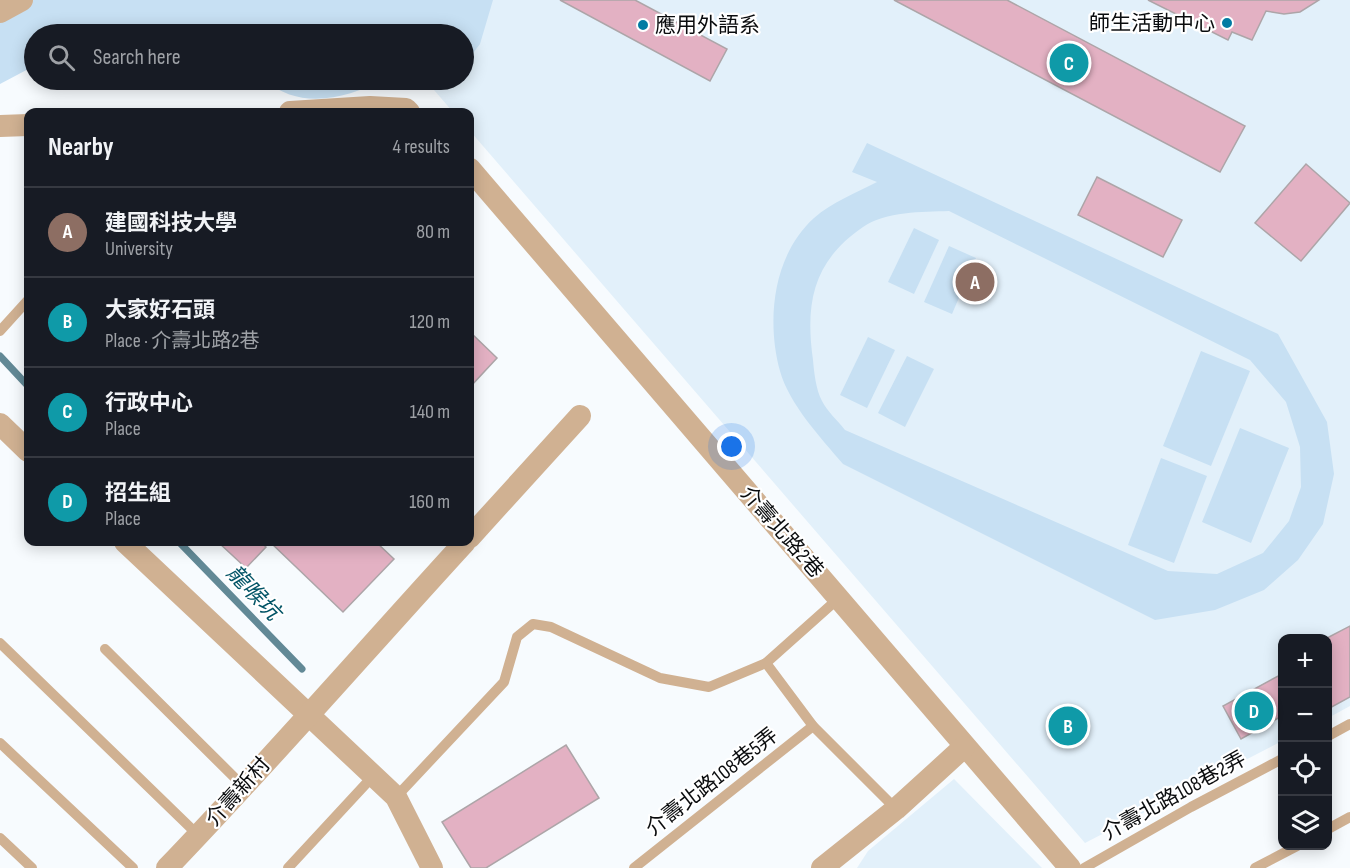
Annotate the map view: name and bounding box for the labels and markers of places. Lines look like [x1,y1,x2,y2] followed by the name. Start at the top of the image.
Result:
[1089,11,1215,36] place label: 師生活動中心
[655,13,760,38] place label: 應用外語系
[1220,16,1234,30] marker: 師生活動中心
[636,18,650,32] marker: 應用外語系
[1050,40,1088,86] pin: C
[956,260,994,304] pin: A
[1234,688,1274,734] pin: D
[1048,704,1088,748] pin: B

